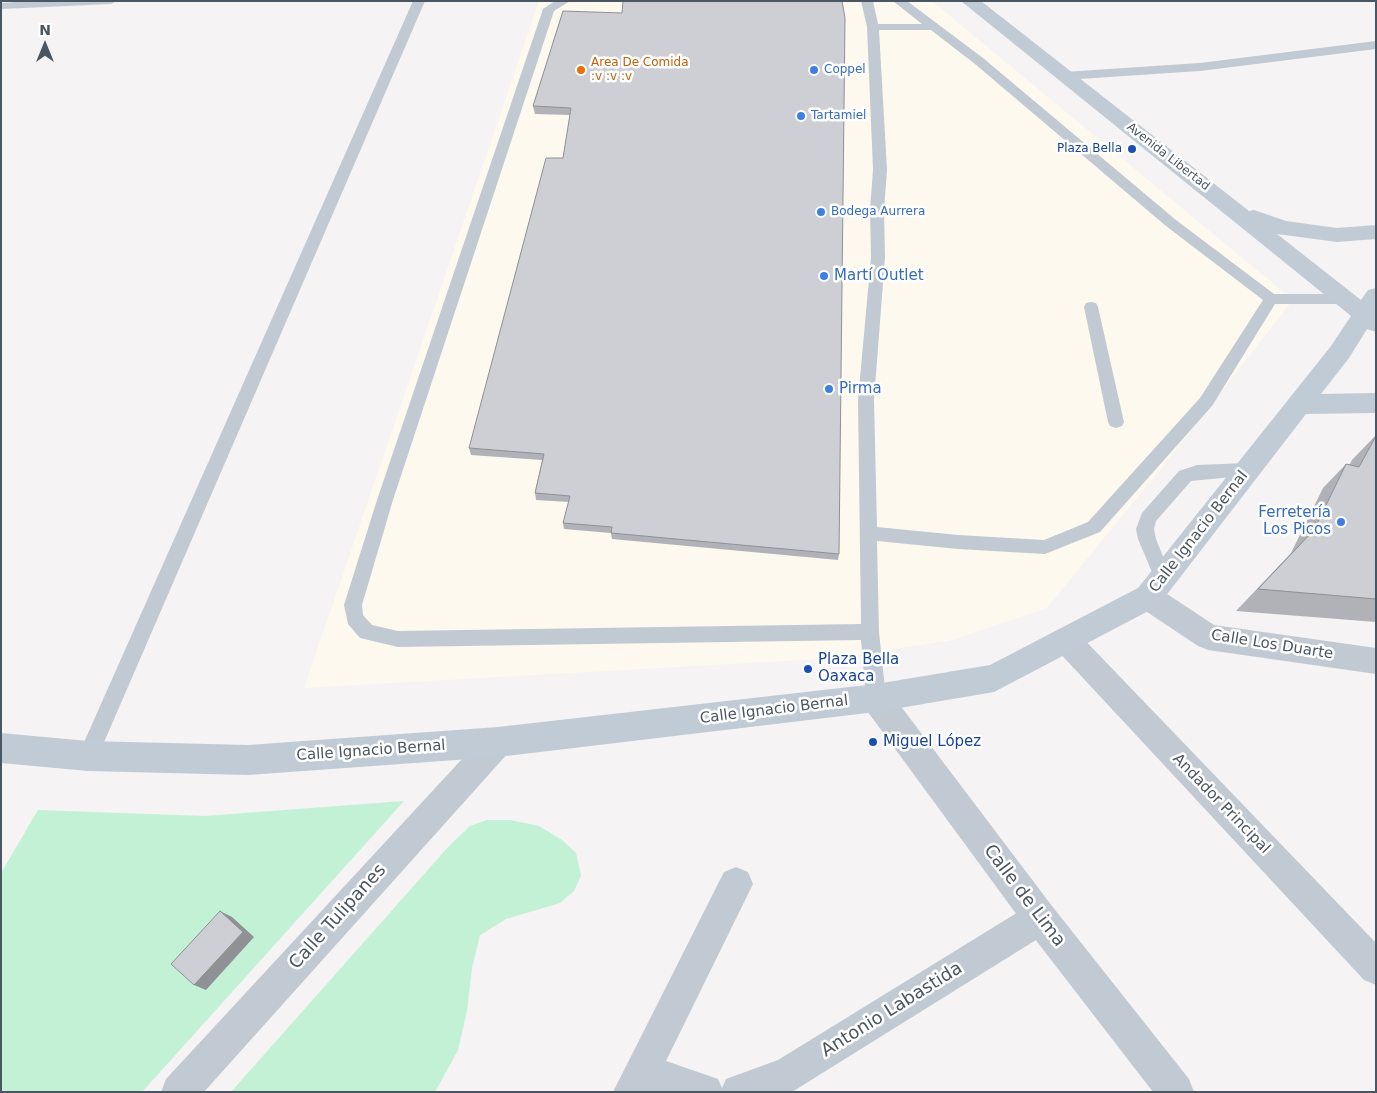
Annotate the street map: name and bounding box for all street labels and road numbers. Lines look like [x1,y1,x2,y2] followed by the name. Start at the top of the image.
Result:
[1124,120,1212,194] street label: Avenida Libertad
[1146,468,1252,596] street label: Calle Ignacio Bernal
[1210,626,1334,664] street label: Calle Los Duarte
[699,692,849,728] street label: Calle Ignacio Bernal
[296,737,446,765] street label: Calle Ignacio Bernal
[1169,750,1273,858] street label: Andador Principal
[979,841,1069,951] street label: Calle de Lima
[285,860,391,974] street label: Calle Tulipanes
[817,958,967,1062] street label: Antonio Labastida

